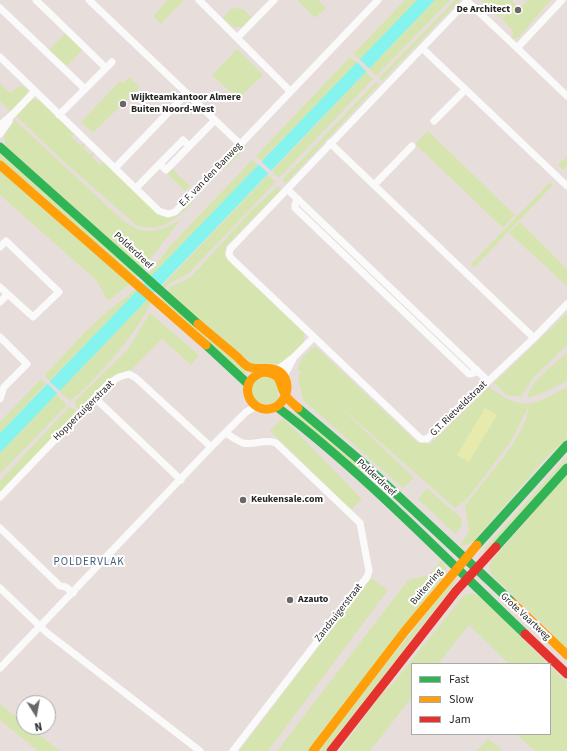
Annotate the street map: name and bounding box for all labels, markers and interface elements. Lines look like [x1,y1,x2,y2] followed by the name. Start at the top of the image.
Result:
[456,4,510,16] place label: De Architect
[513,5,523,15] marker: De Architect
[131,92,241,116] place label: Wijkteamkantoor Almere Buiten Noord-West
[118,99,128,109] marker: Wijkteamkantoor Almere Buiten Noord-West
[177,140,245,210] street label: E.F. van den Banweg
[111,230,155,272] street label: Polderdreef
[51,378,117,444] street label: Hopperzuigerstraat
[428,379,490,439] street label: G.T. Rietveldstraat
[354,457,398,499] street label: Polderdreef
[251,494,323,506] place label: Keukensale.com
[238,495,248,505] marker: Keukensale.com
[53,556,125,570] district label: POLDERVLAK
[408,566,446,608] street label: Buitenring
[313,582,365,644] street label: Zandzuigerstraat
[498,591,552,643] street label: Grote Vaartweg
[298,594,328,606] place label: Azauto
[285,595,295,605] marker: Azauto
[411,663,551,735] legend
[449,671,469,688] text: Fast
[449,691,474,708] text: Slow
[16,695,56,735] north arrow
[449,711,471,728] text: Jam
[33,718,43,734] text: N

